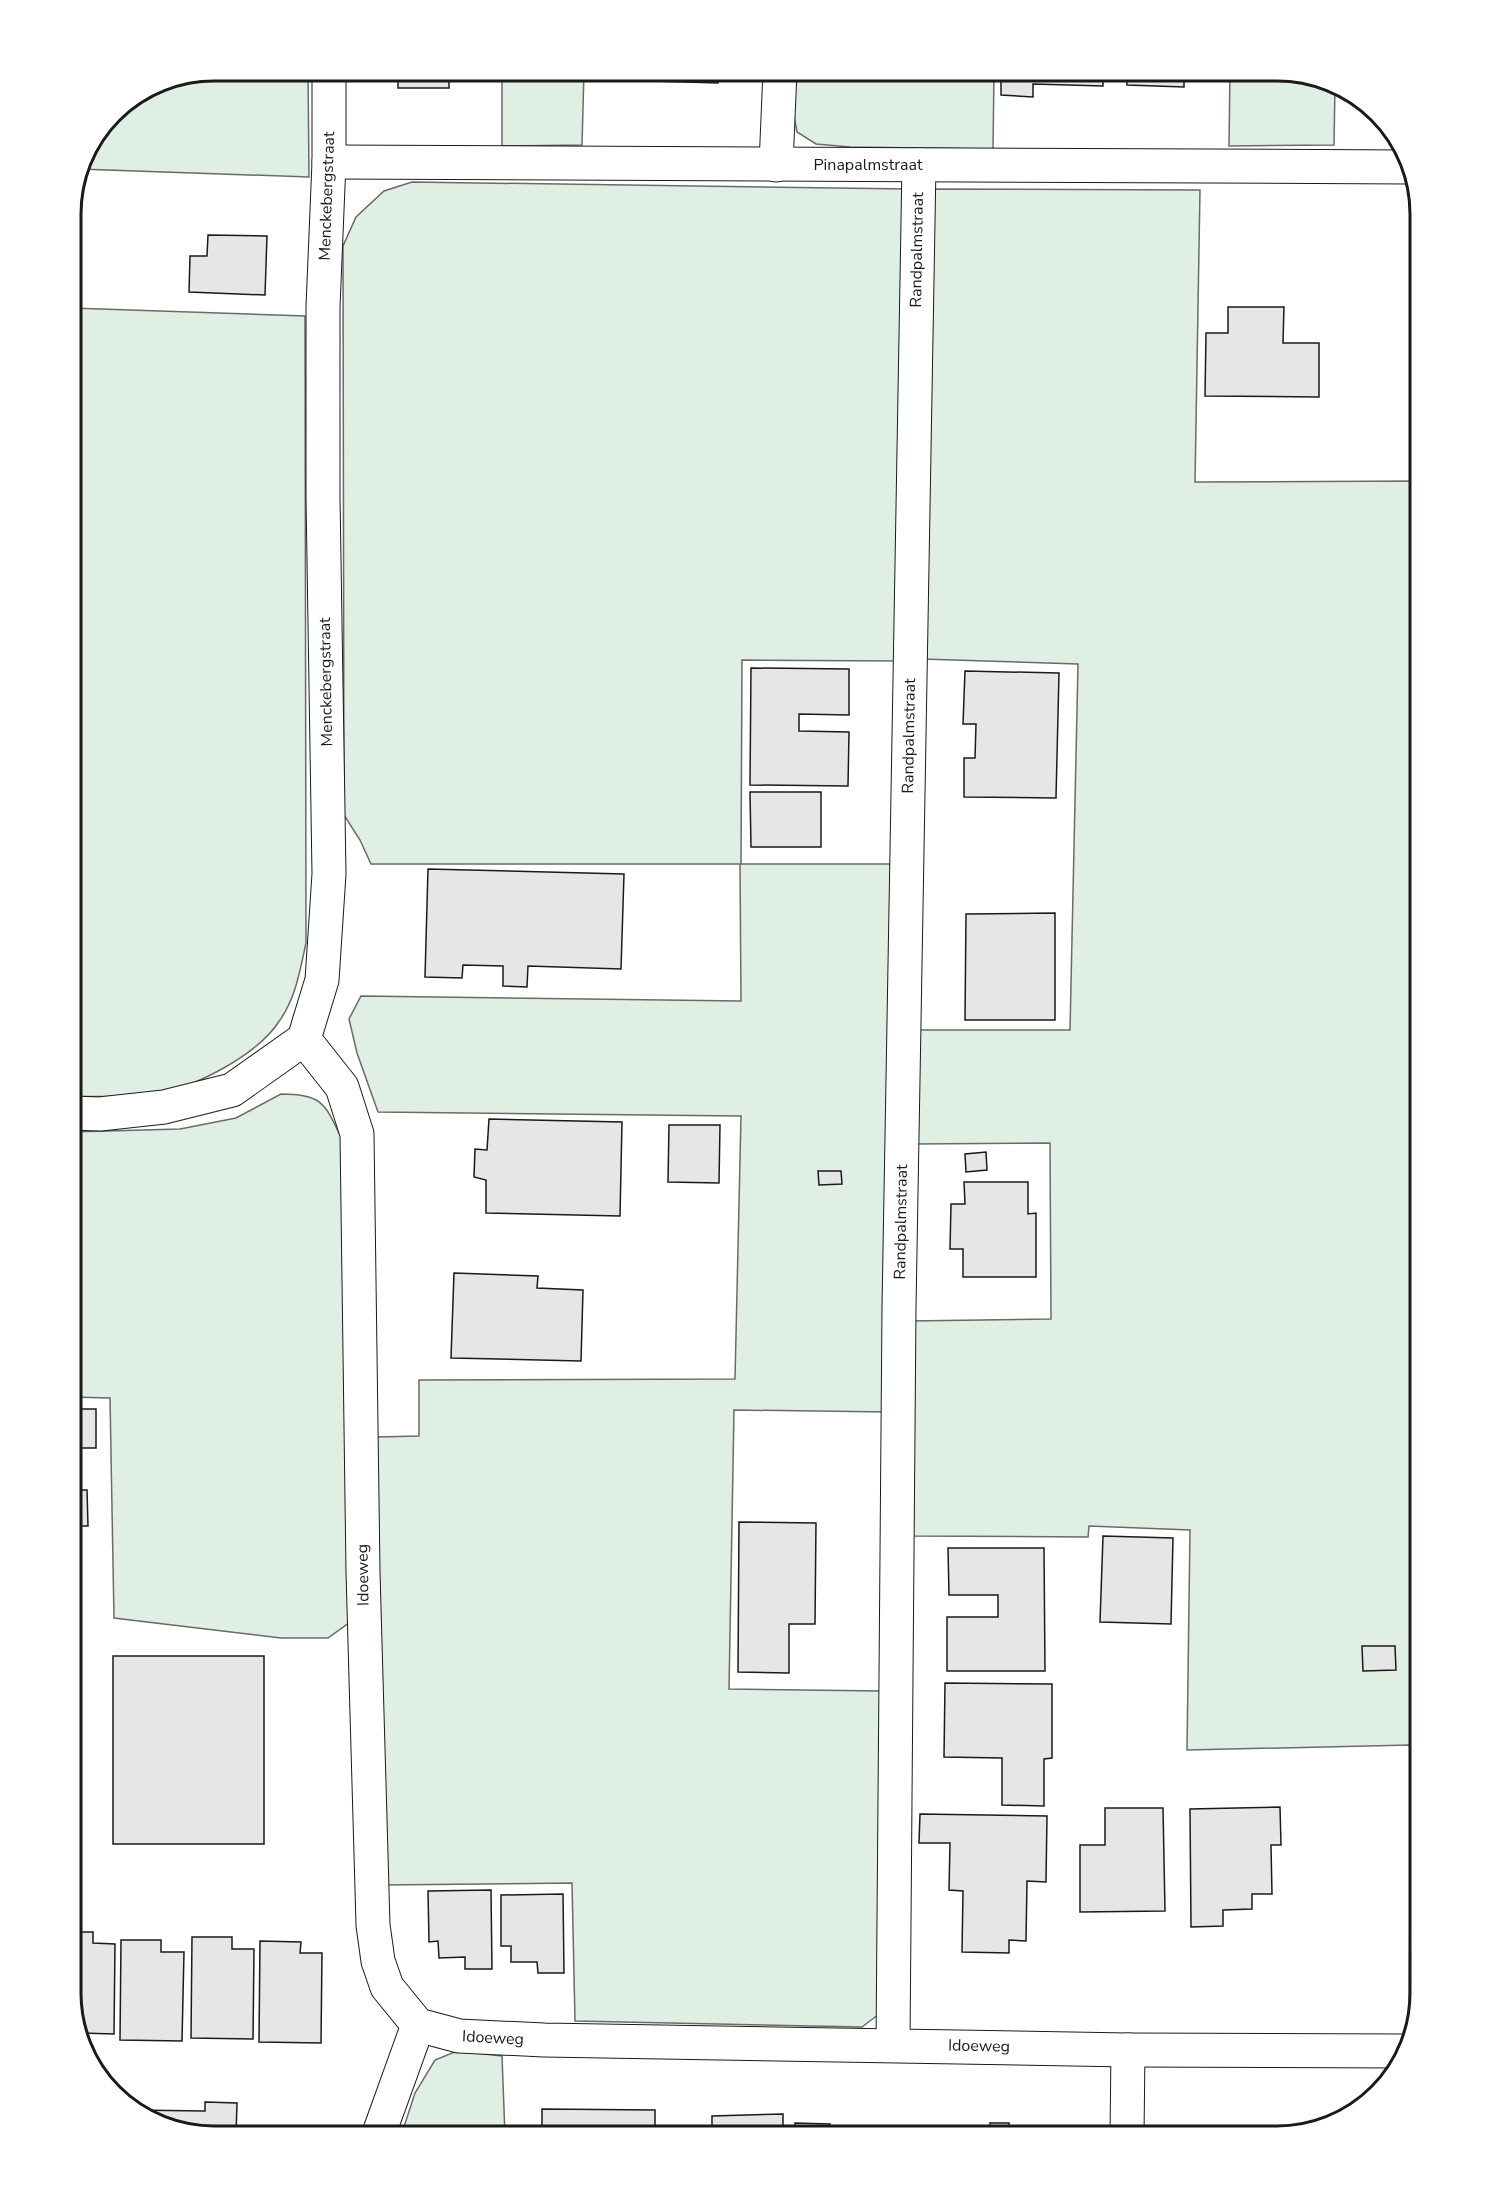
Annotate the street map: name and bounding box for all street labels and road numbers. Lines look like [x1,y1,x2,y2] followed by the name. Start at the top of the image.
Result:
[314,131,340,261] street label: Menckebergstraat
[813,154,923,176] street label: Pinapalmstraat
[905,192,929,308] street label: Randpalmstraat
[314,617,338,747] street label: Menckebergstraat
[897,678,921,794] street label: Randpalmstraat
[889,1164,913,1280] street label: Randpalmstraat
[351,1544,375,1606] street label: Idoeweg
[461,2025,525,2051] street label: Idoeweg
[948,2034,1010,2058] street label: Idoeweg

